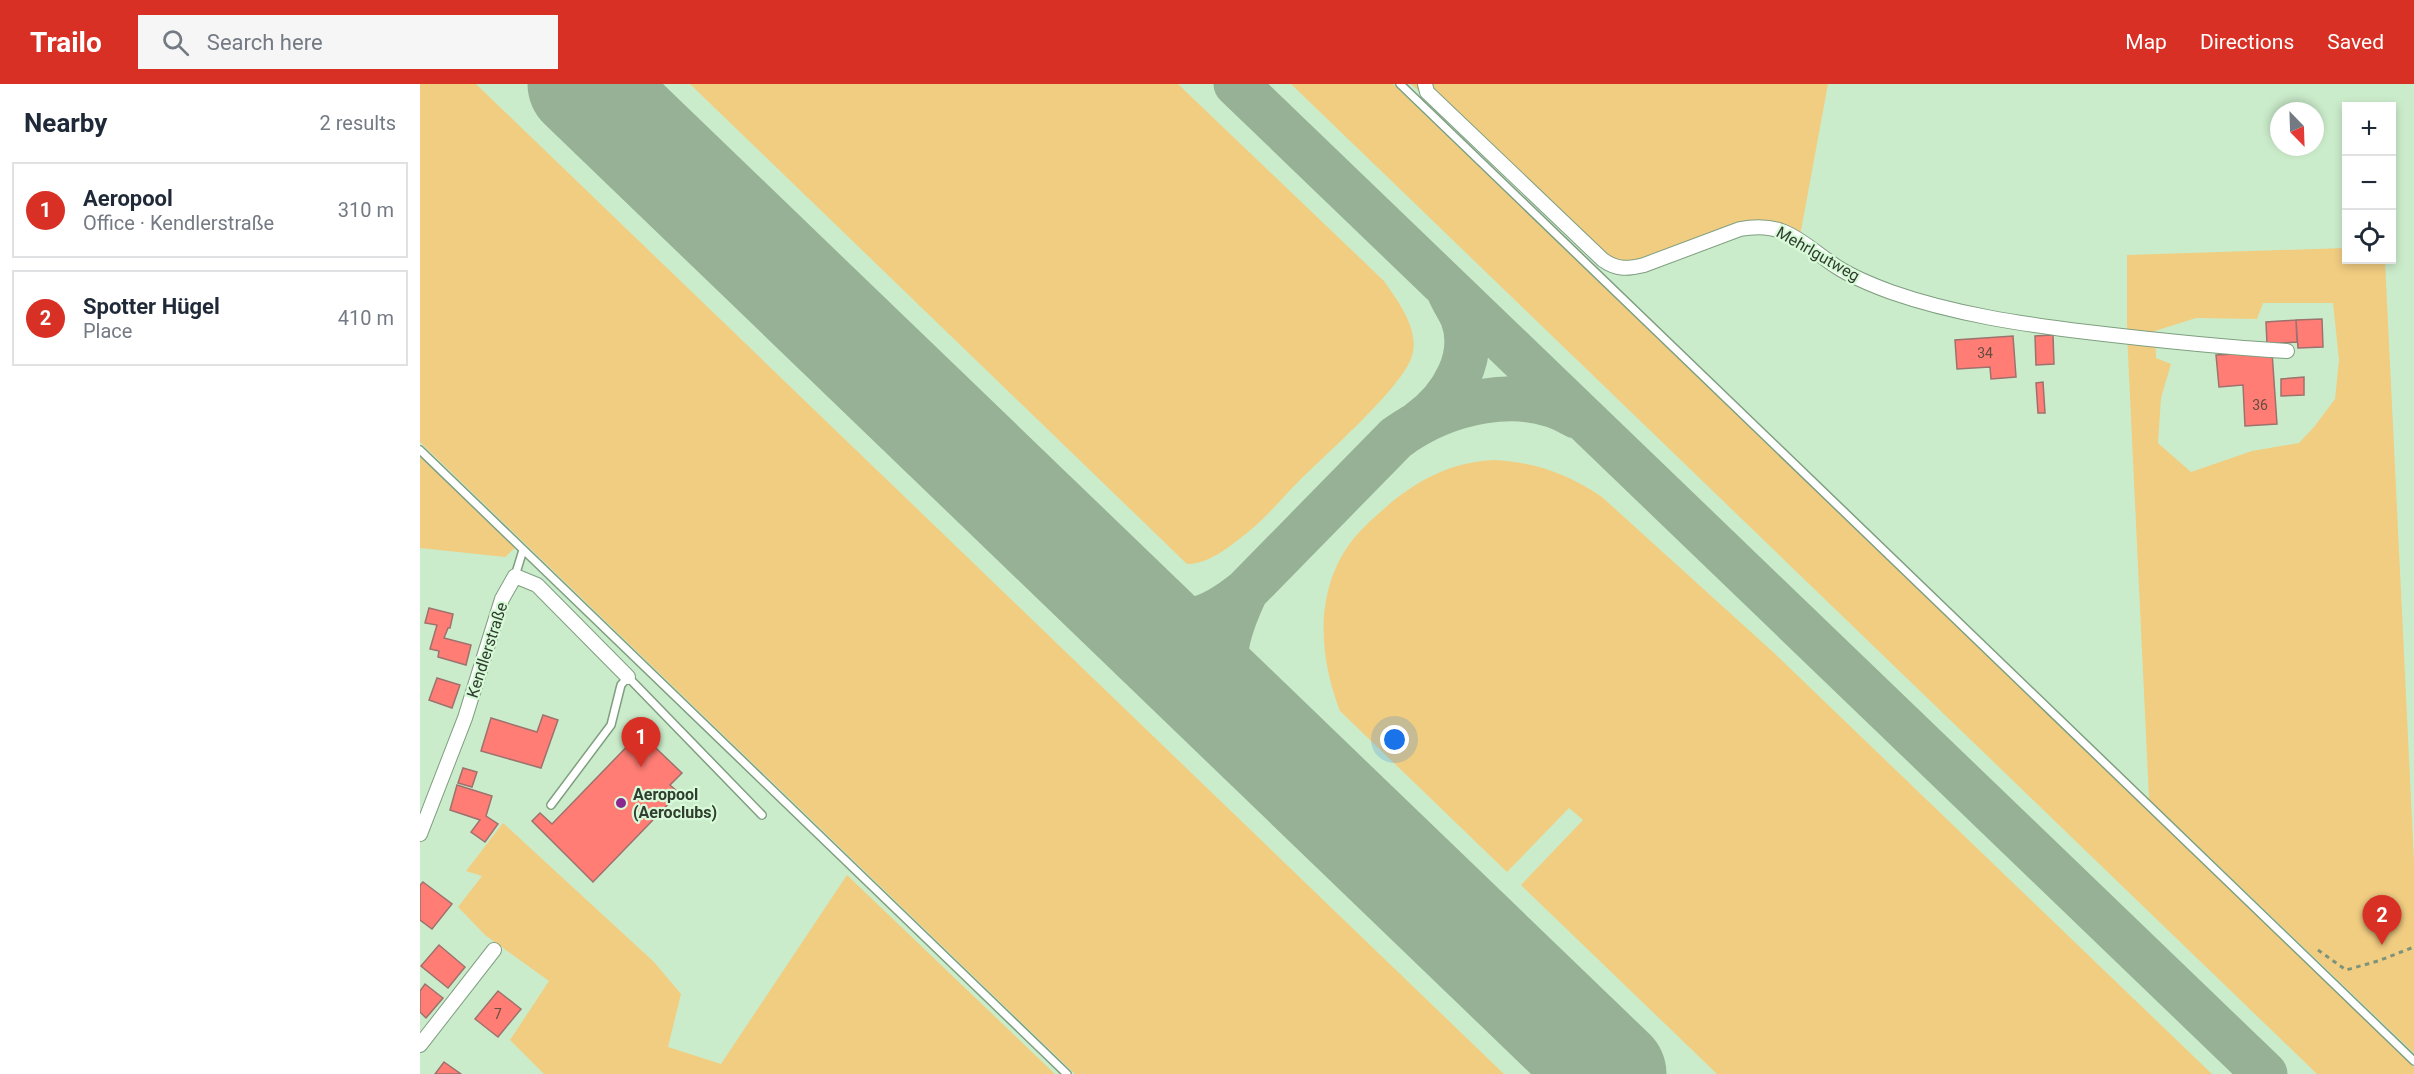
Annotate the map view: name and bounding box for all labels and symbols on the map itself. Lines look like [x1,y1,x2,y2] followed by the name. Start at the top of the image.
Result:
[2270,102,2324,156] north arrow
[1773,222,1863,286] street label: Mehrlgutweg
[1977,345,1993,361] house number: 34
[2252,397,2268,413] house number: 36
[463,600,511,700] street label: Kendlerstraße
[622,718,660,767] pin: 1
[1380,725,1409,754] your location
[633,785,717,822] place label: Aeropool (Aeroclubs)
[614,796,628,810] marker: Aeropool (Aeroclubs)
[2362,896,2402,945] pin: 2
[494,1006,502,1022] house number: 7

